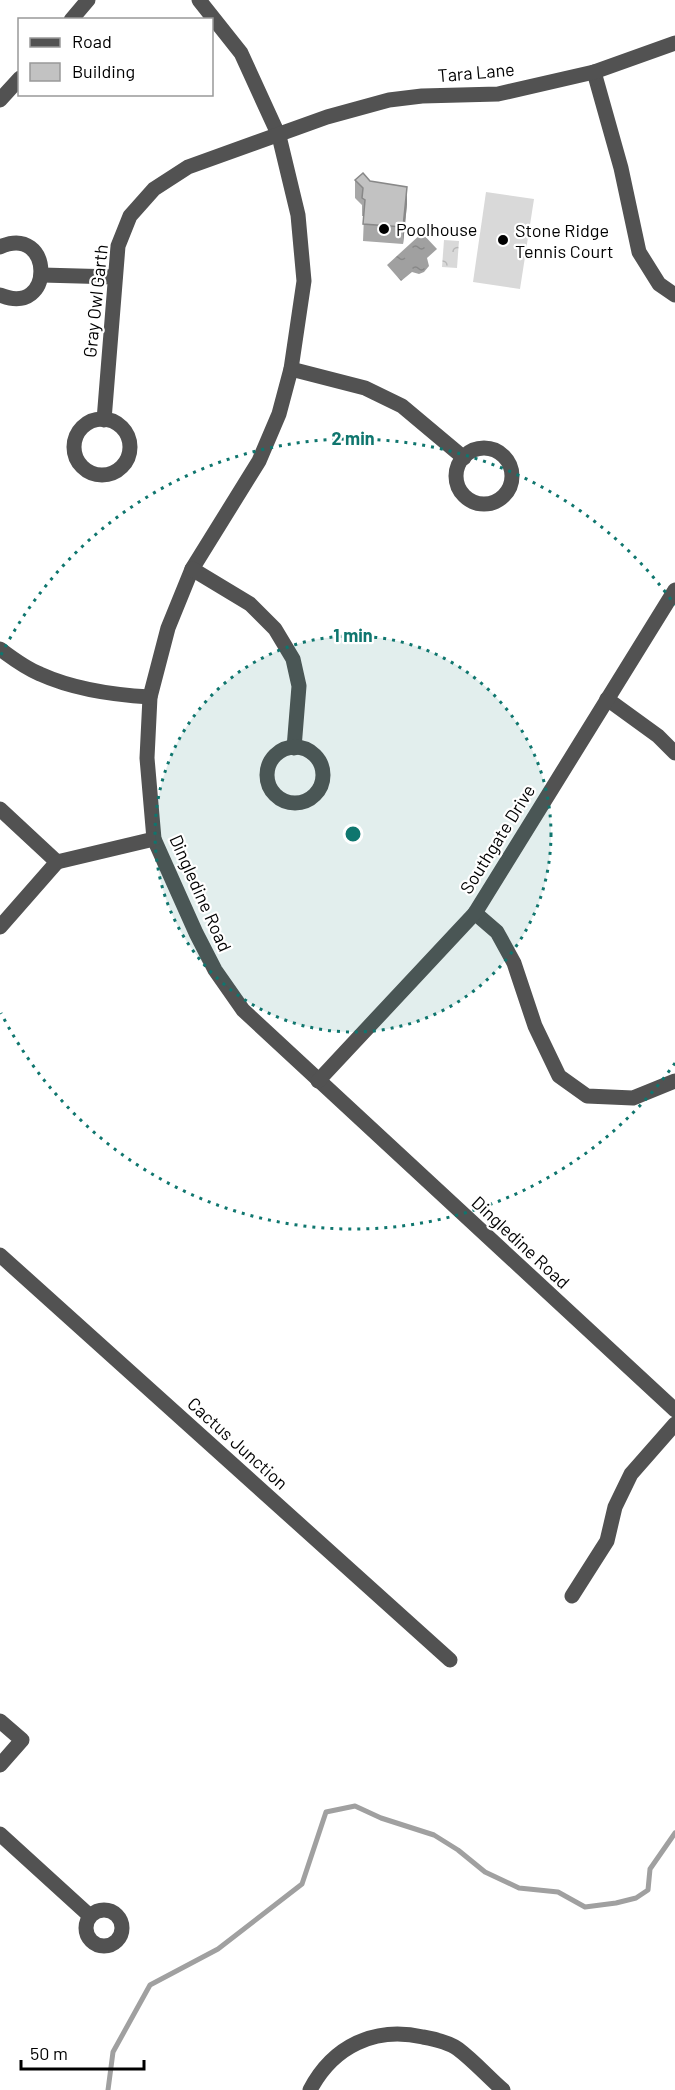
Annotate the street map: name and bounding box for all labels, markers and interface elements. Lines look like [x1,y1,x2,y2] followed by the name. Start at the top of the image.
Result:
[18,18,213,96] legend
[72,30,112,52] text: Road
[437,58,515,86] street label: Tara Lane
[72,60,135,82] text: Building
[396,218,477,240] place label: Poolhouse
[515,219,614,262] place label: Stone Ridge Tennis Court
[377,222,391,236] marker: Poolhouse
[496,233,510,247] marker: Stone Ridge Tennis Court
[78,243,112,359] street label: Gray Owl Garth
[331,427,375,449] text: 2 min
[333,624,373,646] text: 1 min
[455,780,539,898] street label: Southgate Drive
[343,824,363,844] centre of rings
[165,831,237,955] street label: Dingledine Road
[468,1191,574,1293] street label: Dingledine Road
[183,1392,293,1494] street label: Cactus Junction
[21,2033,144,2071] scale bar
[30,2042,68,2064] text: 50 m

